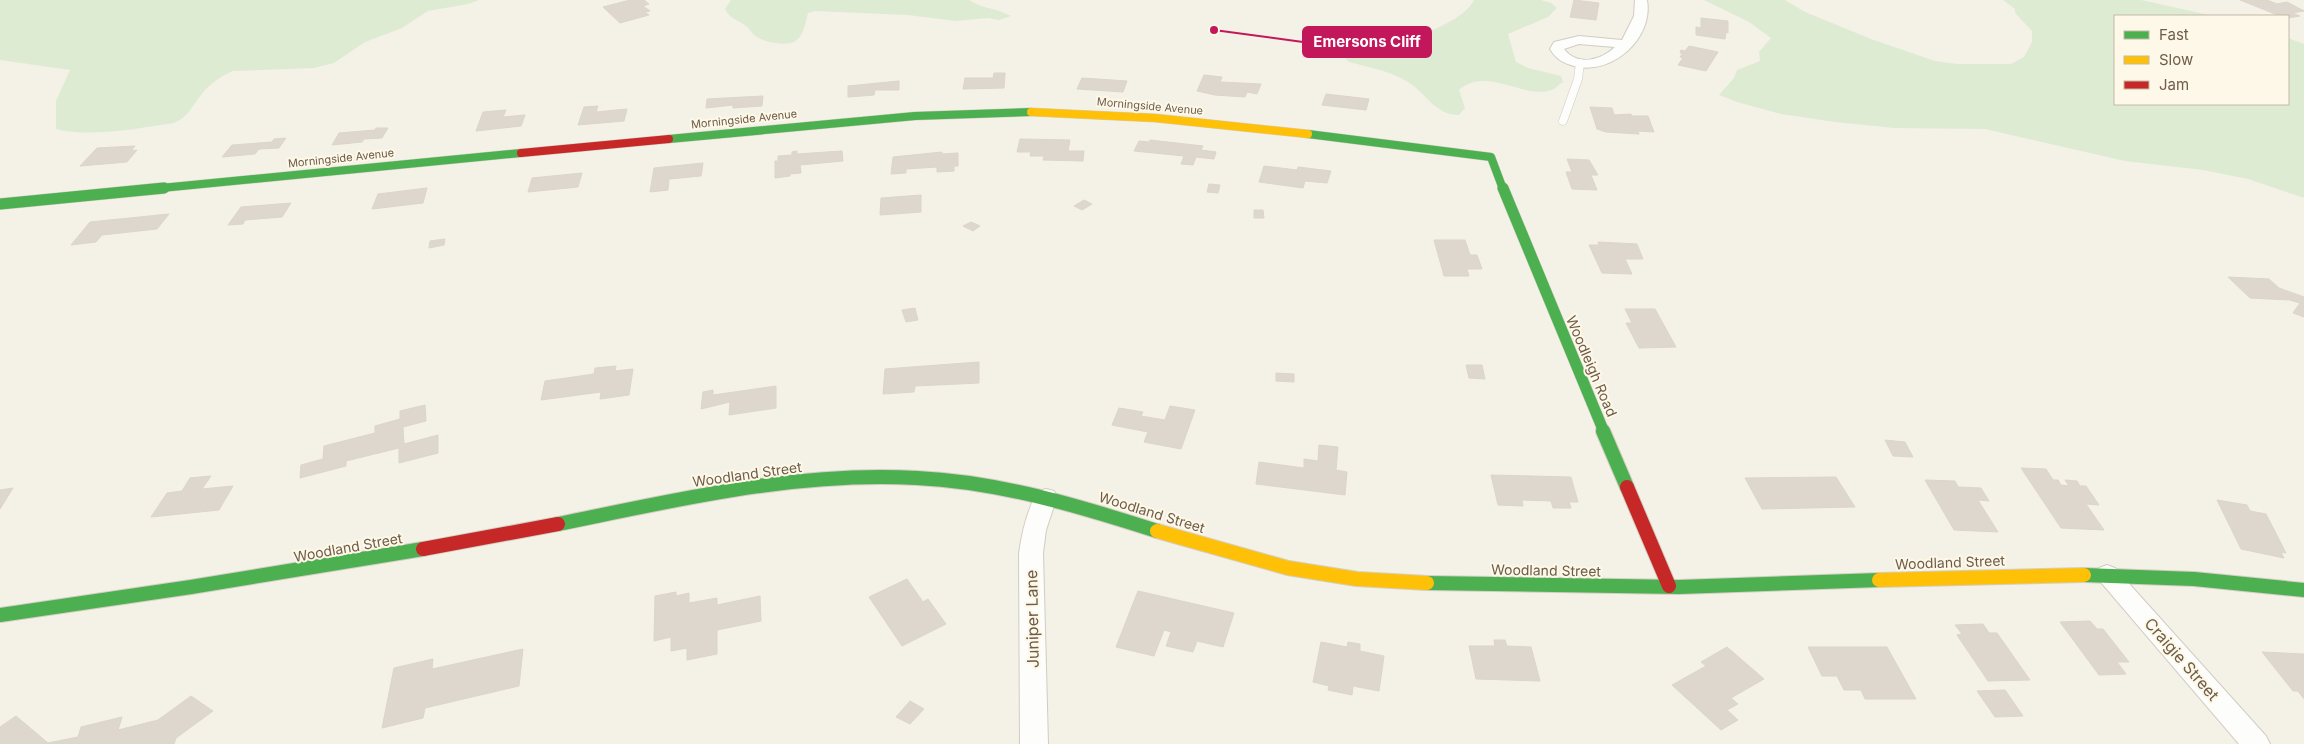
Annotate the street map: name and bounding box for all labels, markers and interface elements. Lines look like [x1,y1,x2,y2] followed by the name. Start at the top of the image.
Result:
[2114,15,2289,105] legend
[2159,25,2189,44] text: Fast
[1303,27,1431,57] callout: Emersons Cliff
[1313,32,1421,51] text: Emersons Cliff
[2159,50,2193,69] text: Slow
[2159,75,2189,94] text: Jam
[1096,94,1204,118] street label: Morningside Avenue
[690,106,798,132] street label: Morningside Avenue
[287,145,395,171] street label: Morningside Avenue
[1563,313,1621,419] street label: Woodleigh Road
[691,458,803,490] street label: Woodland Street
[1097,488,1207,536] street label: Woodland Street
[292,529,404,565] street label: Woodland Street
[1895,552,2006,572] street label: Woodland Street
[1491,561,1602,579] street label: Woodland Street
[1021,570,1043,668] street label: Juniper Lane
[2141,613,2223,705] street label: Craigie Street

